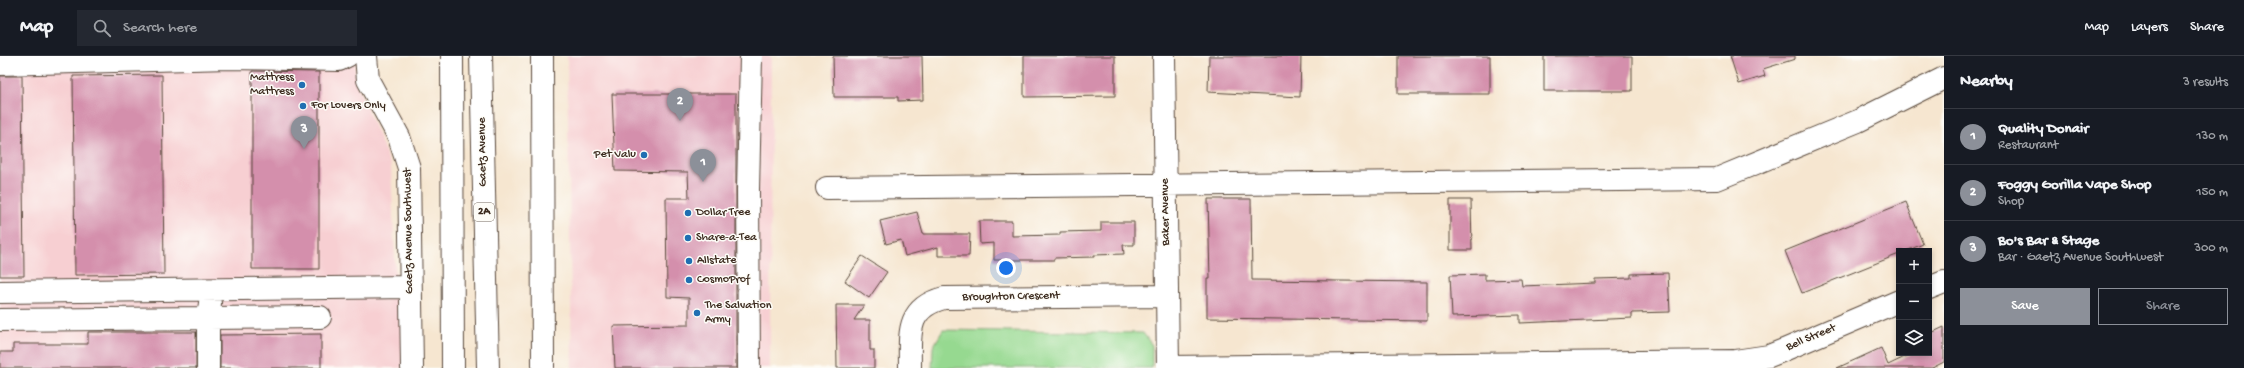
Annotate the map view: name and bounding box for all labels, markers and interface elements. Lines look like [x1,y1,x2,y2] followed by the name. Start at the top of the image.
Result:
[77,10,357,46] search box
[20,16,53,39] text: Map
[91,17,113,39] icon: search
[123,19,197,37] text: Search here
[2085,19,2109,36] text: Map
[2131,19,2168,36] text: Layers
[2190,19,2224,36] text: Share
[250,71,295,99] place label: Mattress Mattress
[1960,72,2013,92] text: Nearby
[2183,75,2228,90] text: 3 results
[297,80,307,90] marker: Mattress Mattress
[667,88,693,121] pin: 2
[310,99,386,113] place label: For Lovers Only
[298,101,308,111] marker: For Lovers Only
[291,116,317,149] pin: 3
[475,116,491,187] street label: Gaetz Avenue
[1998,120,2089,138] text: Quality Donair
[1970,129,1976,144] text: 1
[2196,129,2228,144] text: 130 m
[1998,138,2058,153] text: Restaurant
[593,148,636,162] place label: Pet Valu
[690,149,716,182] pin: 1
[639,150,649,160] marker: Pet Valu
[401,167,417,294] street label: Gaetz Avenue Southwest
[1998,176,2151,194] text: Foggy Gorilla Vape Shop
[1158,177,1174,247] street label: Baker Avenue
[1970,185,1976,200] text: 2
[2196,185,2228,200] text: 150 m
[1998,194,2024,209] text: Shop
[474,203,494,221] road number: 2A
[695,206,751,220] place label: Dollar Tree
[683,208,693,218] marker: Dollar Tree
[696,231,757,245] place label: Share-a-Tea
[1998,232,2099,250] text: Bo's Bar & Stage
[683,233,693,243] marker: Share-a-Tea
[1970,241,1976,256] text: 3
[2194,241,2228,256] text: 300 m
[1896,248,1932,356] map controls
[1896,248,1932,284] button: +
[1998,250,2163,265] text: Bar · Gaetz Avenue Southwest
[697,254,737,268] place label: Allstate
[684,256,694,266] marker: Allstate
[996,258,1016,278] your location
[697,273,751,287] place label: CosmoProf
[684,275,694,285] marker: CosmoProf
[1896,284,1932,320] button: −
[1960,288,2090,325] button: Save
[2098,288,2228,325] button: Share
[961,289,1061,305] street label: Broughton Crescent
[704,299,772,327] place label: The Salvation Army
[692,308,702,318] marker: The Salvation Army
[1896,320,1932,356] button: layers
[1783,321,1839,355] street label: Bell Street

